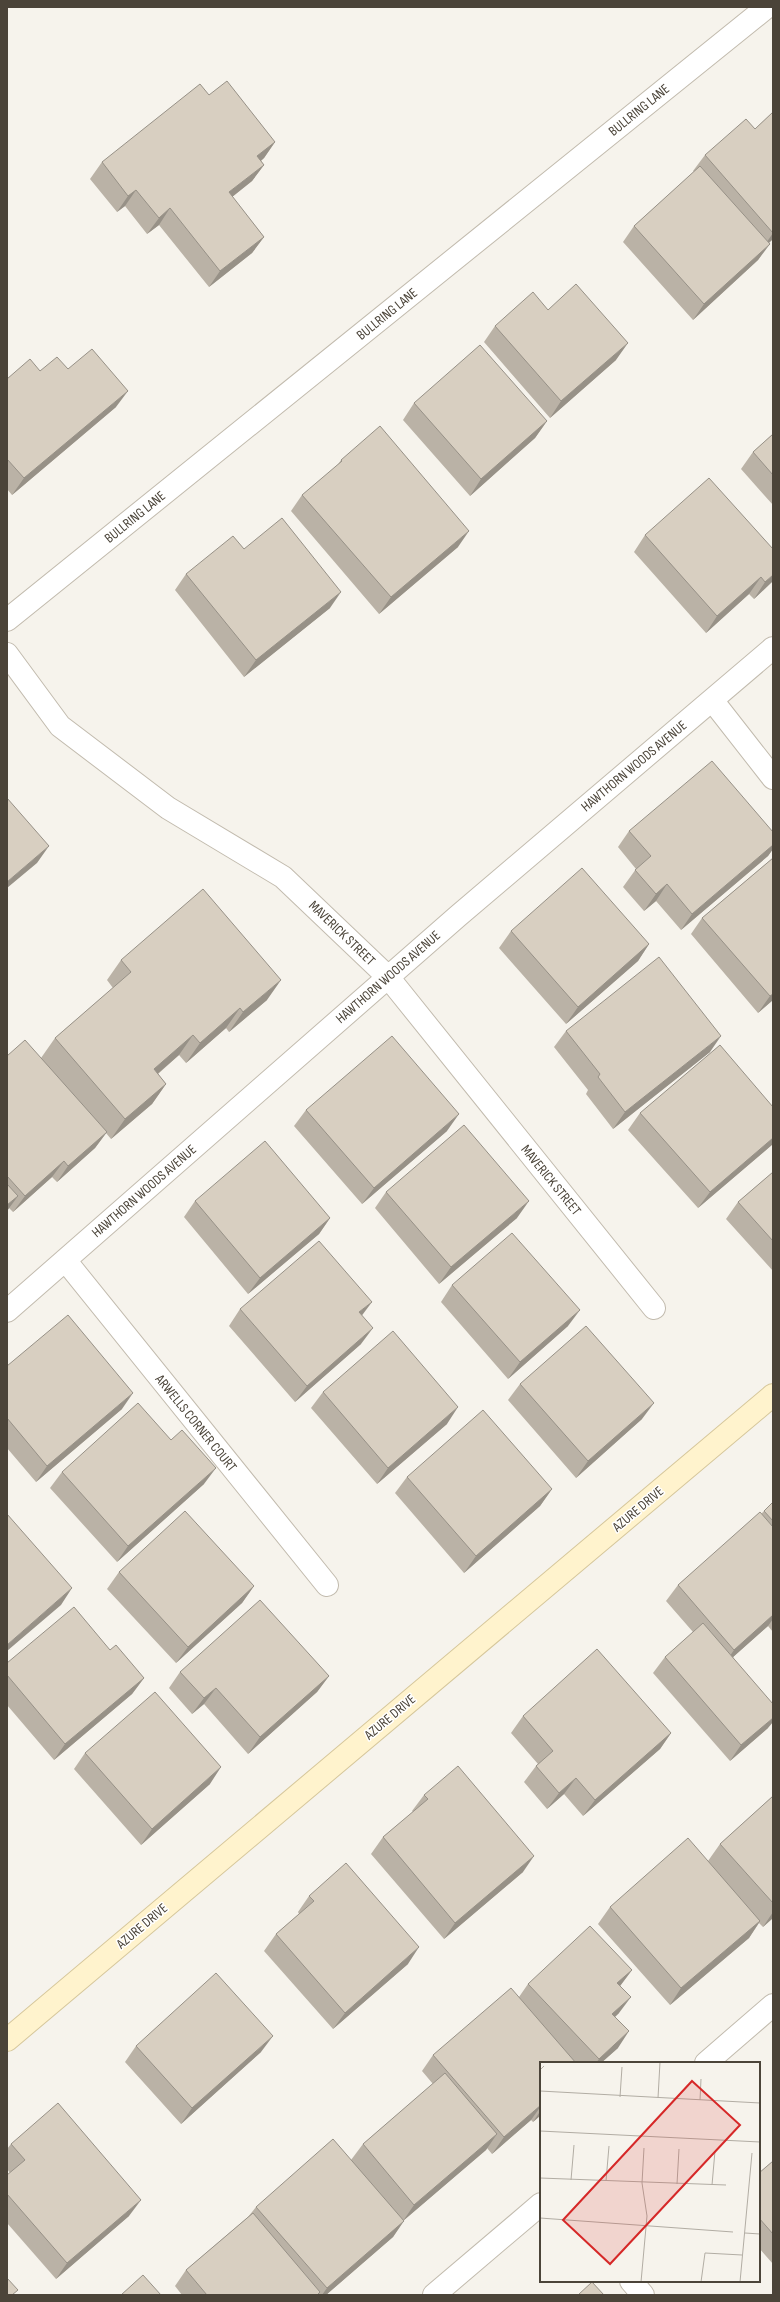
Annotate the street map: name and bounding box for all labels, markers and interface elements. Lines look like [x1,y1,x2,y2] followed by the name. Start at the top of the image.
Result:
[605,80,673,140] street label: BULLRING LANE
[353,284,421,344] street label: BULLRING LANE
[101,487,169,547] street label: BULLRING LANE
[578,717,691,815] street label: HAWTHORN WOODS AVENUE
[305,897,379,969] street label: MAVERICK STREET
[332,927,444,1027] street label: HAWTHORN WOODS AVENUE
[88,1141,200,1241] street label: HAWTHORN WOODS AVENUE
[517,1141,585,1219] street label: MAVERICK STREET
[151,1370,241,1475] street label: ARWELLS CORNER COURT
[608,1483,667,1536] street label: AZURE DRIVE
[360,1691,419,1744] street label: AZURE DRIVE
[112,1900,171,1953] street label: AZURE DRIVE
[540,2062,760,2282] inset map

